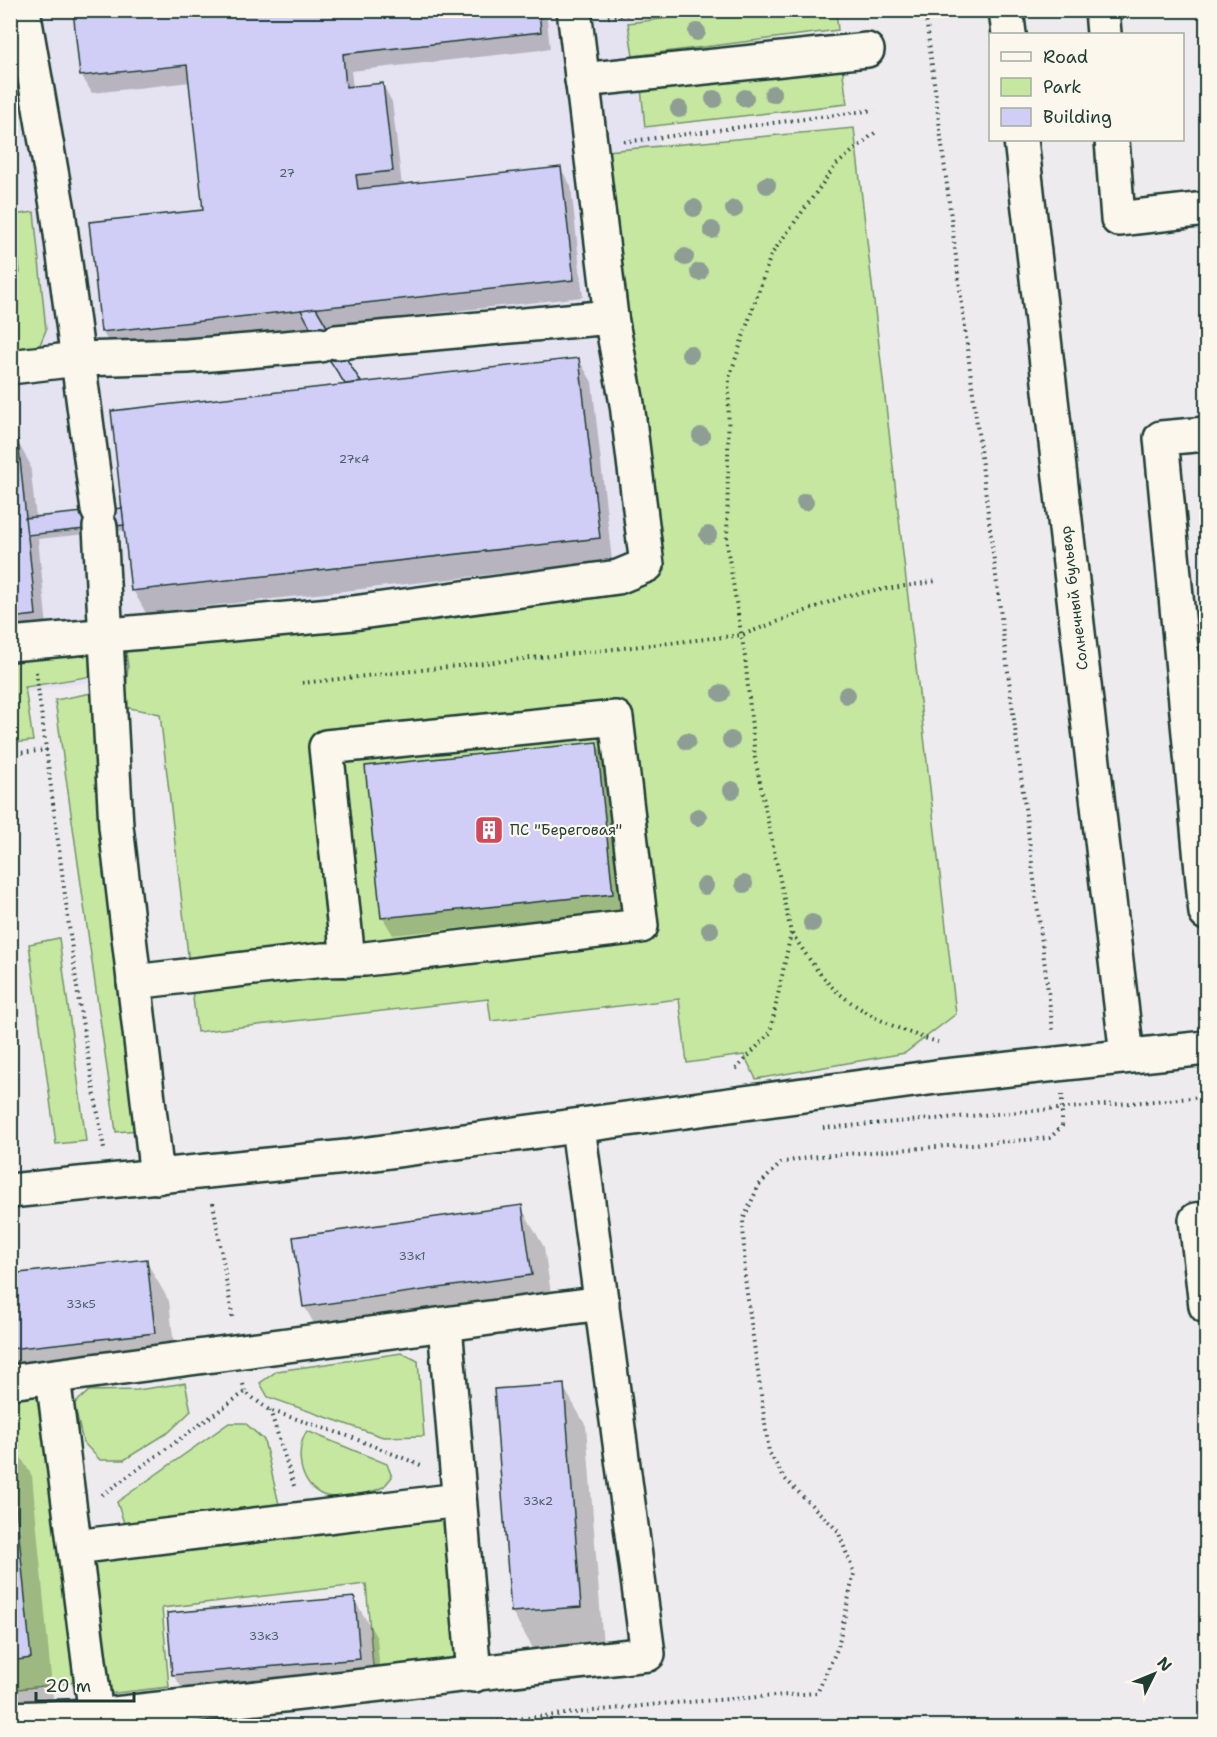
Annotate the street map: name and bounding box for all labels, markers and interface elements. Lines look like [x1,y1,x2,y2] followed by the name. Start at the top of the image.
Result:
[989,33,1184,141] legend
[1043,45,1088,69] text: Road
[1043,75,1082,99] text: Park
[1043,105,1112,129] text: Building
[279,165,295,181] house number: 27
[339,451,369,467] house number: 27к4
[1055,525,1093,671] street label: Солнечный бульвар
[473,814,505,846] building icon: ПС "Береговая"
[510,820,622,840] place label: ПС "Береговая"
[399,1248,425,1264] house number: 33к1
[66,1296,96,1312] house number: 33к5
[523,1493,553,1509] house number: 33к2
[249,1628,279,1644] house number: 33к3
[1124,1644,1184,1704] north arrow
[1153,1652,1177,1676] text: N
[36,1665,134,1703] scale bar
[45,1674,91,1698] text: 20 m

